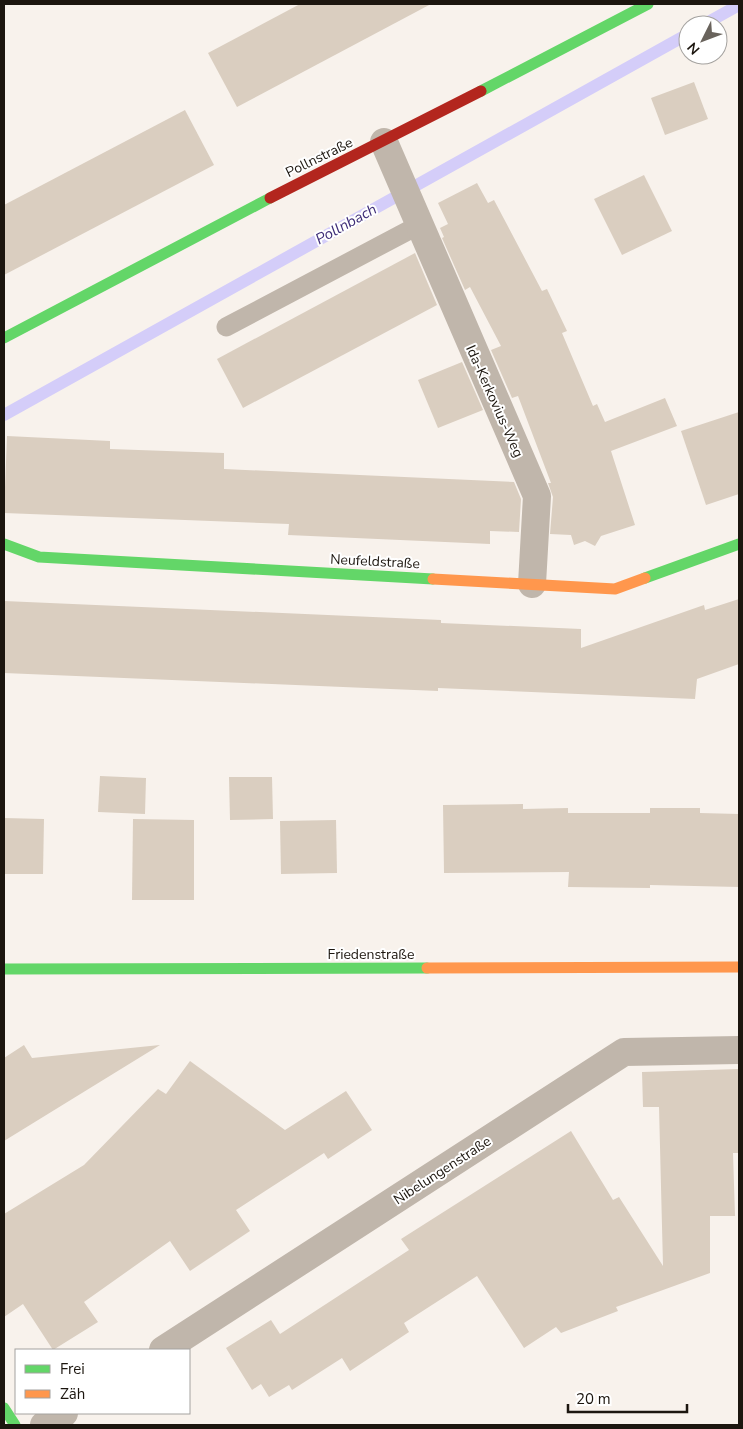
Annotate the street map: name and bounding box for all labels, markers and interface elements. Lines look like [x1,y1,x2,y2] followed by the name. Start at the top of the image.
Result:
[678,15,728,65] north arrow
[683,38,704,59] text: N
[282,133,356,182] street label: Pollnstraße
[312,199,380,249] water label: Pollnbach
[461,342,528,460] street label: Ida-Kerkovius-Weg
[330,550,420,573] street label: Neufeldstraße
[328,945,414,964] street label: Friedenstraße
[390,1132,495,1209] street label: Nibelungenstraße
[15,1349,190,1414] legend
[60,1359,85,1379] text: Frei
[568,1382,687,1414] scale bar
[60,1384,85,1404] text: Zäh
[576,1389,611,1409] text: 20 m

